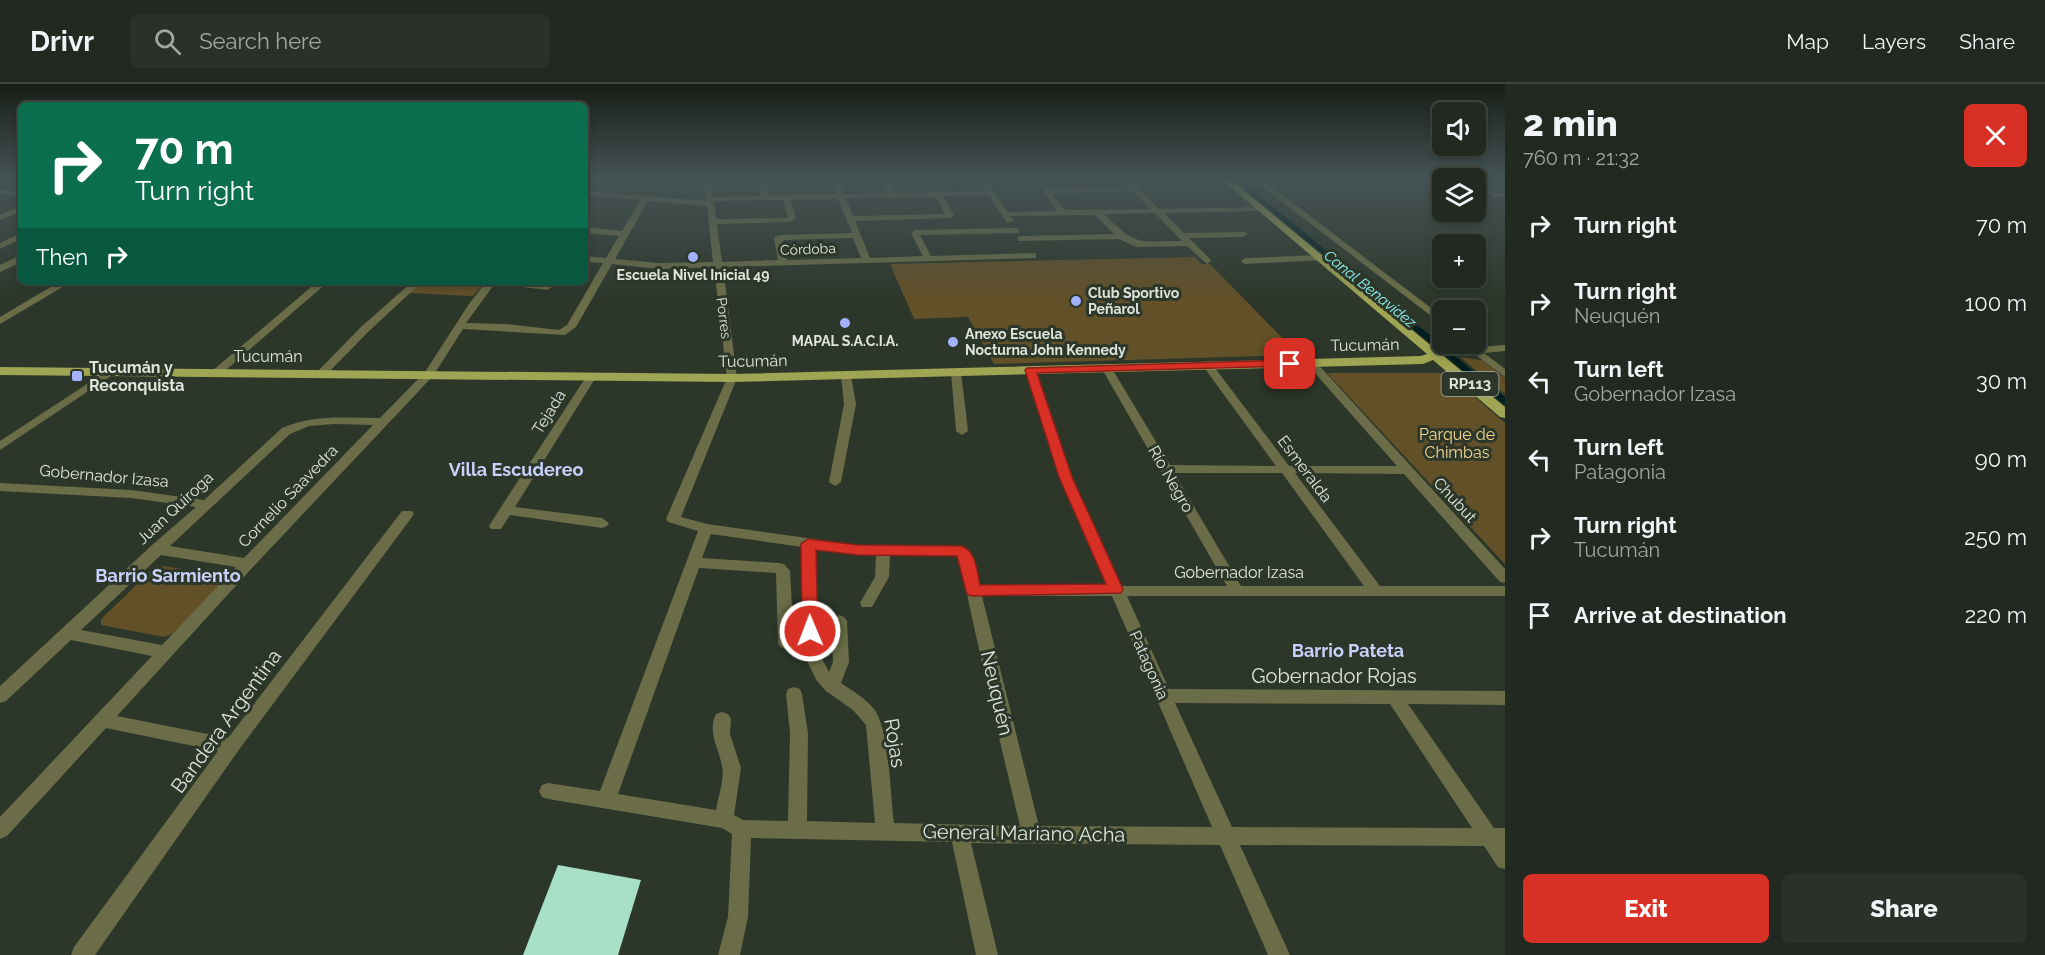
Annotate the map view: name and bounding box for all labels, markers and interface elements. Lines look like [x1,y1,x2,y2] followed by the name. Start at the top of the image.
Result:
[130,14,550,68] search box
[30,25,94,58] text: Drivr
[151,25,184,58] icon: search
[199,28,321,54] text: Search here
[1786,29,1829,54] text: Map
[1862,29,1926,54] text: Layers
[1959,29,2015,54] text: Share
[1432,102,1486,354] map controls
[1432,102,1486,156] button: sound
[1523,102,1618,144] text: 2 min
[1964,104,2027,167] button: close
[135,125,234,174] text: 70 m
[36,126,114,204] icon: right
[1523,146,1639,170] text: 760 m · 21:32
[1432,168,1486,222] button: layers
[135,175,254,206] text: Turn right
[1523,209,1556,242] icon: right
[1574,212,1677,238] text: Turn right
[1976,212,2027,238] text: 70 m
[1432,234,1486,288] button: +
[100,240,133,273] icon: right
[780,240,836,258] street label: Córdoba
[36,244,88,270] text: Then
[1320,246,1420,332] water label: Canal Benavídez
[686,250,700,264] marker: Escuela Nivel Inicial 49
[617,267,769,283] place label: Escuela Nivel Inicial 49
[1574,278,1677,304] text: Turn right
[1088,285,1180,317] place label: Club Sportivo Peñarol
[1523,287,1556,320] icon: right
[1965,290,2027,316] text: 100 m
[1069,294,1083,308] marker: Club Sportivo Peñarol
[714,296,734,340] street label: Porres
[1432,300,1486,354] button: −
[1574,304,1661,328] text: Neuquén
[838,316,852,330] marker: MAPAL S.A.C.I.A.
[965,326,1126,358] place label: Anexo Escuela Nocturna John Kennedy
[792,333,898,349] place label: MAPAL S.A.C.I.A.
[946,335,960,349] marker: Anexo Escuela Nocturna John Kennedy
[1330,335,1400,355] street label: Tucumán
[1264,338,1315,389] pin
[234,347,302,366] street label: Tucumán
[1273,347,1306,380] icon: arrive
[718,351,788,371] street label: Tucumán
[1574,356,1664,382] text: Turn left
[89,358,185,395] place label: Tucumán y Reconquista
[1523,365,1556,398] icon: left
[1976,368,2027,394] text: 30 m
[70,369,84,383] marker: Tucumán y Reconquista
[1442,372,1498,396] road number: RP113
[1574,382,1736,406] text: Gobernador Izasa
[528,386,570,438] street label: Tejada
[1419,425,1495,462] park label: Parque de Chimbas
[1274,432,1336,506] street label: Esmeralda
[1574,434,1664,460] text: Turn left
[234,441,342,551] street label: Cornelio Saavedra
[1144,442,1198,516] street label: Río Negro
[1523,443,1556,476] icon: left
[1975,446,2027,472] text: 90 m
[449,459,583,480] district label: Villa Escudereo
[1574,460,1666,484] text: Patagonia
[39,461,169,491] street label: Gobernador Izasa
[133,468,217,548] street label: Juan Quiroga
[1429,474,1481,527] street label: Chubut
[1574,512,1677,538] text: Turn right
[1523,521,1556,554] icon: right
[1964,524,2027,550] text: 250 m
[1574,538,1660,562] text: Tucumán
[1174,563,1304,582] street label: Gobernador Izasa
[95,565,241,586] district label: Barrio Sarmiento
[778,599,842,663] position arrow
[1523,599,1556,632] icon: arrive
[1574,602,1787,628] text: Arrive at destination
[1965,602,2027,628] text: 220 m
[1125,628,1173,702] street label: Patagonia
[1292,640,1404,661] district label: Barrio Pateta
[166,644,286,798] street label: Bandera Argentina
[976,648,1018,738] street label: Neuquén
[1251,664,1417,688] street label: Gobernador Rojas
[879,717,911,769] street label: Rojas
[922,819,1126,847] street label: General Mariano Acha
[1523,874,1769,943] button: Exit
[1781,874,2027,943] button: Share

